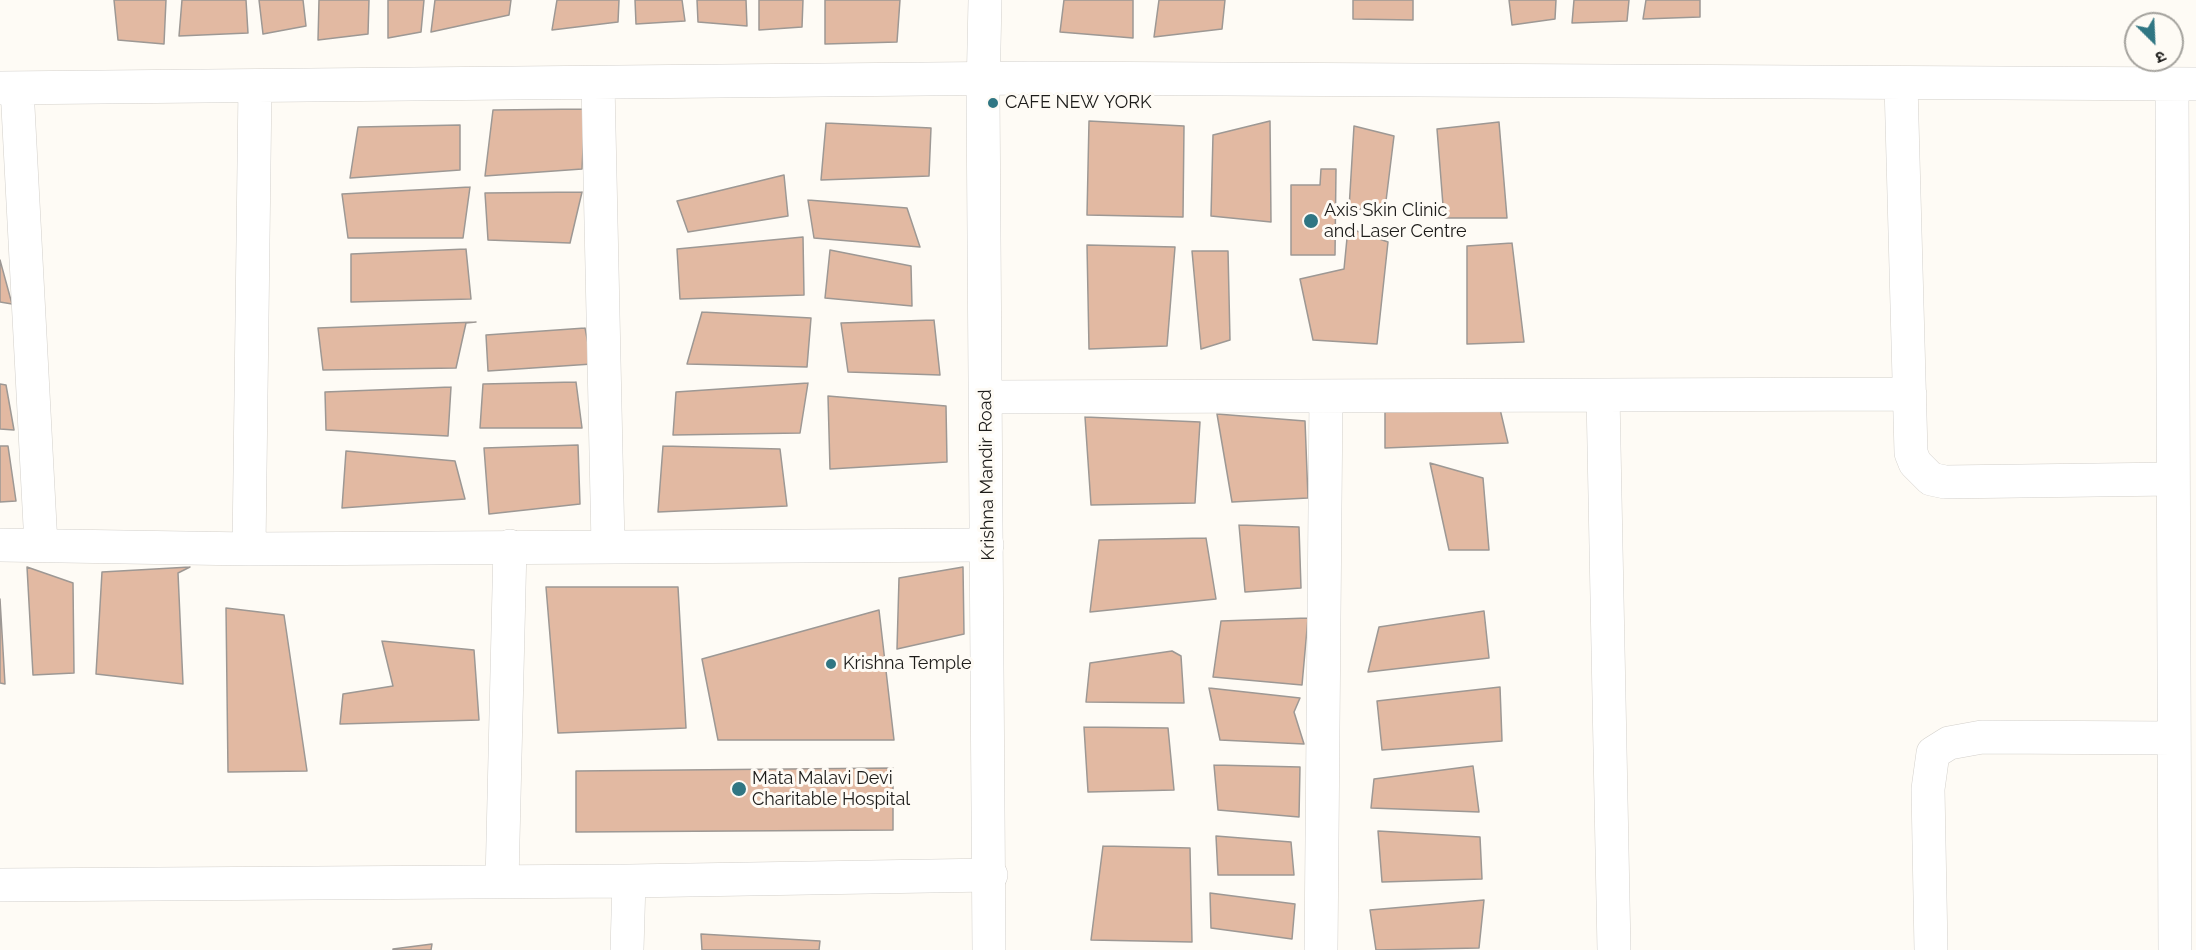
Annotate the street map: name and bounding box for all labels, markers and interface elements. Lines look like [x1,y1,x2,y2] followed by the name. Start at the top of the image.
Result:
[2124,12,2184,72] north arrow
[2153,46,2169,68] text: उ
[1005,92,1151,114] place label: CAFE NEW YORK
[986,96,1000,110] marker: CAFE NEW YORK
[1324,200,1467,242] place label: Axis Skin Clinic and Laser Centre
[1302,212,1320,230] marker: Axis Skin Clinic and Laser Centre
[975,389,999,561] street label: Krishna Mandir Road
[843,653,972,675] place label: Krishna Temple
[824,657,838,671] marker: Krishna Temple
[752,768,910,810] place label: Mata Malavi Devi Charitable Hospital
[730,780,748,798] marker: Mata Malavi Devi Charitable Hospital

